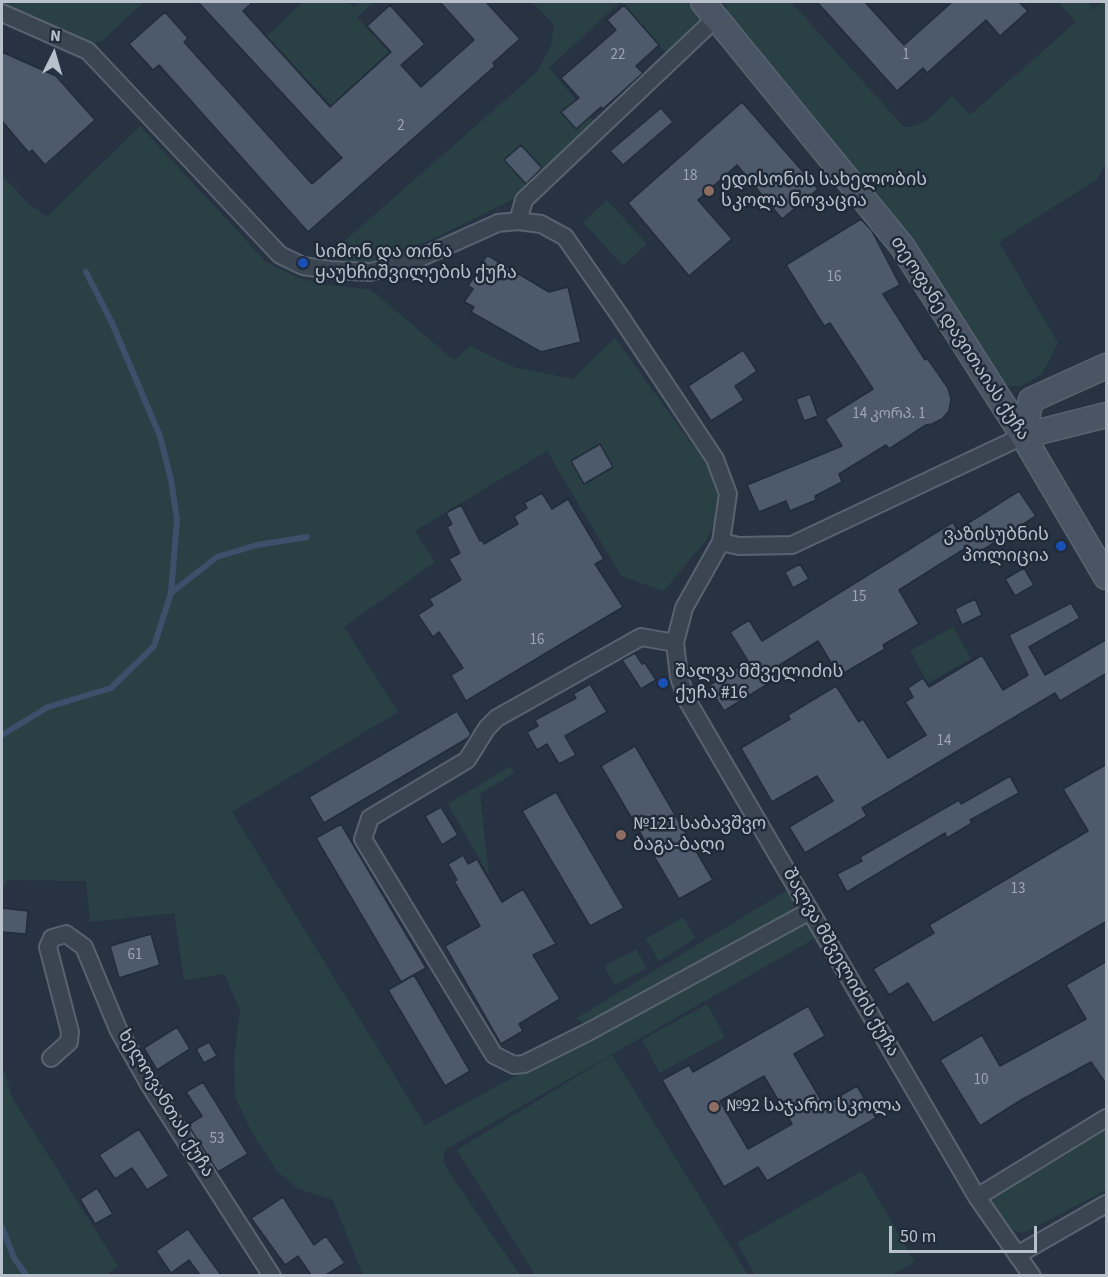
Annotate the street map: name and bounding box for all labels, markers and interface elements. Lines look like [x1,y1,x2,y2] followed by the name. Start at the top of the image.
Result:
[24,24,84,84] north arrow
[49,25,62,47] text: N
[611,47,625,65] house number: 22
[902,47,910,65] house number: 1
[397,118,405,136] house number: 2
[683,168,697,186] house number: 18
[721,170,927,213] place label: ედისონის სახელობის სკოლა ნოვაცია
[702,184,716,198] marker: ედისონის სახელობის სკოლა ნოვაცია
[885,233,1033,445] street label: თეოფანე დავითაიას ქუჩა
[315,242,517,284] place label: სიმონ და თინა ყაუხჩიშვილების ქუჩა
[296,256,310,270] marker: სიმონ და თინა ყაუხჩიშვილების ქუჩა
[827,269,841,287] house number: 16
[852,406,926,424] house number: 14 კორპ. 1
[943,525,1049,568] place label: ვაზისუბნის პოლიცია
[1054,539,1068,553] marker: ვაზისუბნის პოლიცია
[852,589,866,607] house number: 15
[530,632,544,650] house number: 16
[675,662,843,704] place label: შალვა მშველიძის ქუჩა #16
[656,676,670,690] marker: შალვა მშველიძის ქუჩა #16
[937,733,951,751] house number: 14
[633,814,766,856] place label: №121 საბავშვო ბაგა-ბაღი
[614,828,628,842] marker: №121 საბავშვო ბაგა-ბაღი
[777,865,903,1061] street label: შალვა მშველიძის ქუჩა
[1011,881,1025,899] house number: 13
[128,947,142,965] house number: 61
[112,1026,218,1182] street label: ხელოვანთას ქუჩა
[974,1072,988,1090] house number: 10
[726,1096,901,1118] place label: №92 საჯარო სკოლა
[707,1100,721,1114] marker: №92 საჯარო სკოლა
[210,1131,224,1149] house number: 53
[892,1214,1040,1252] scale bar
[900,1224,936,1249] text: 50 m

